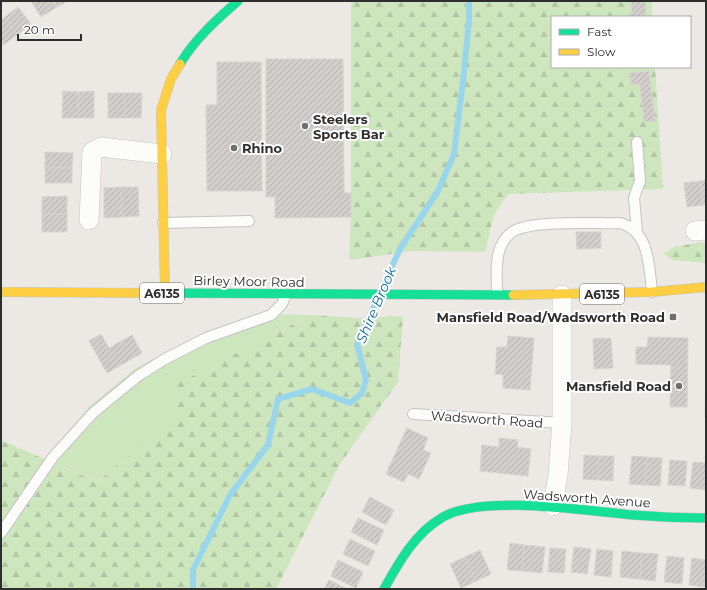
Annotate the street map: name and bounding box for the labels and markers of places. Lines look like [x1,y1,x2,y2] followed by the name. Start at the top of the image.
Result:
[313,111,385,142] place label: Steelers Sports Bar
[300,121,310,131] marker: Steelers Sports Bar
[242,140,282,156] place label: Rhino
[229,143,239,153] marker: Rhino
[437,309,665,325] place label: Mansfield Road/Wadsworth Road
[668,312,678,322] marker: Mansfield Road/Wadsworth Road
[566,378,671,394] place label: Mansfield Road
[674,381,684,391] marker: Mansfield Road

